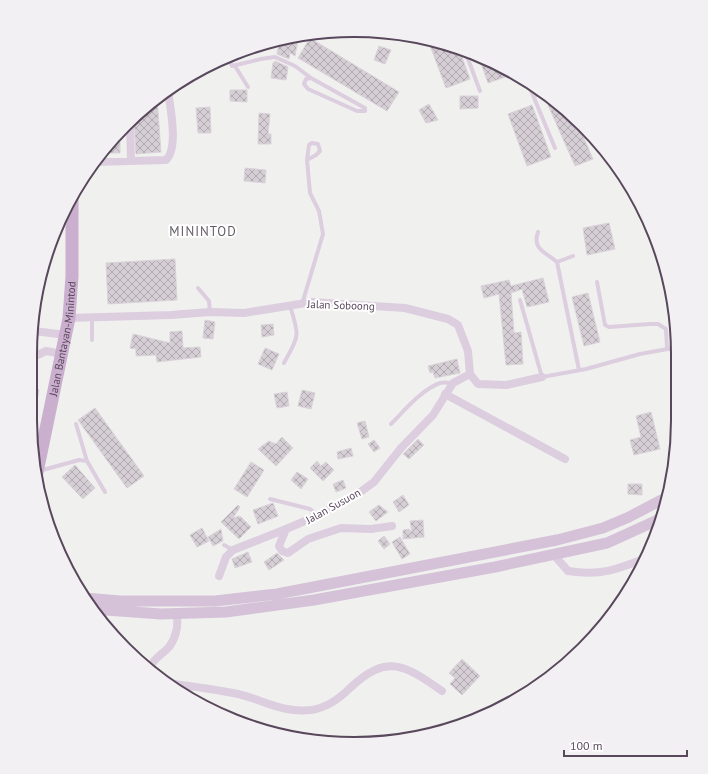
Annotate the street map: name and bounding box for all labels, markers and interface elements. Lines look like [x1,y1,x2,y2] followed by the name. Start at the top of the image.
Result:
[169,223,237,240] district label: MININTOD
[46,281,79,398] street label: Jalan Bantayan-Minintod
[306,297,375,313] street label: Jalan Soboong
[302,485,363,527] street label: Jalan Susuon
[564,732,687,758] scale bar
[570,738,603,753] text: 100 m

